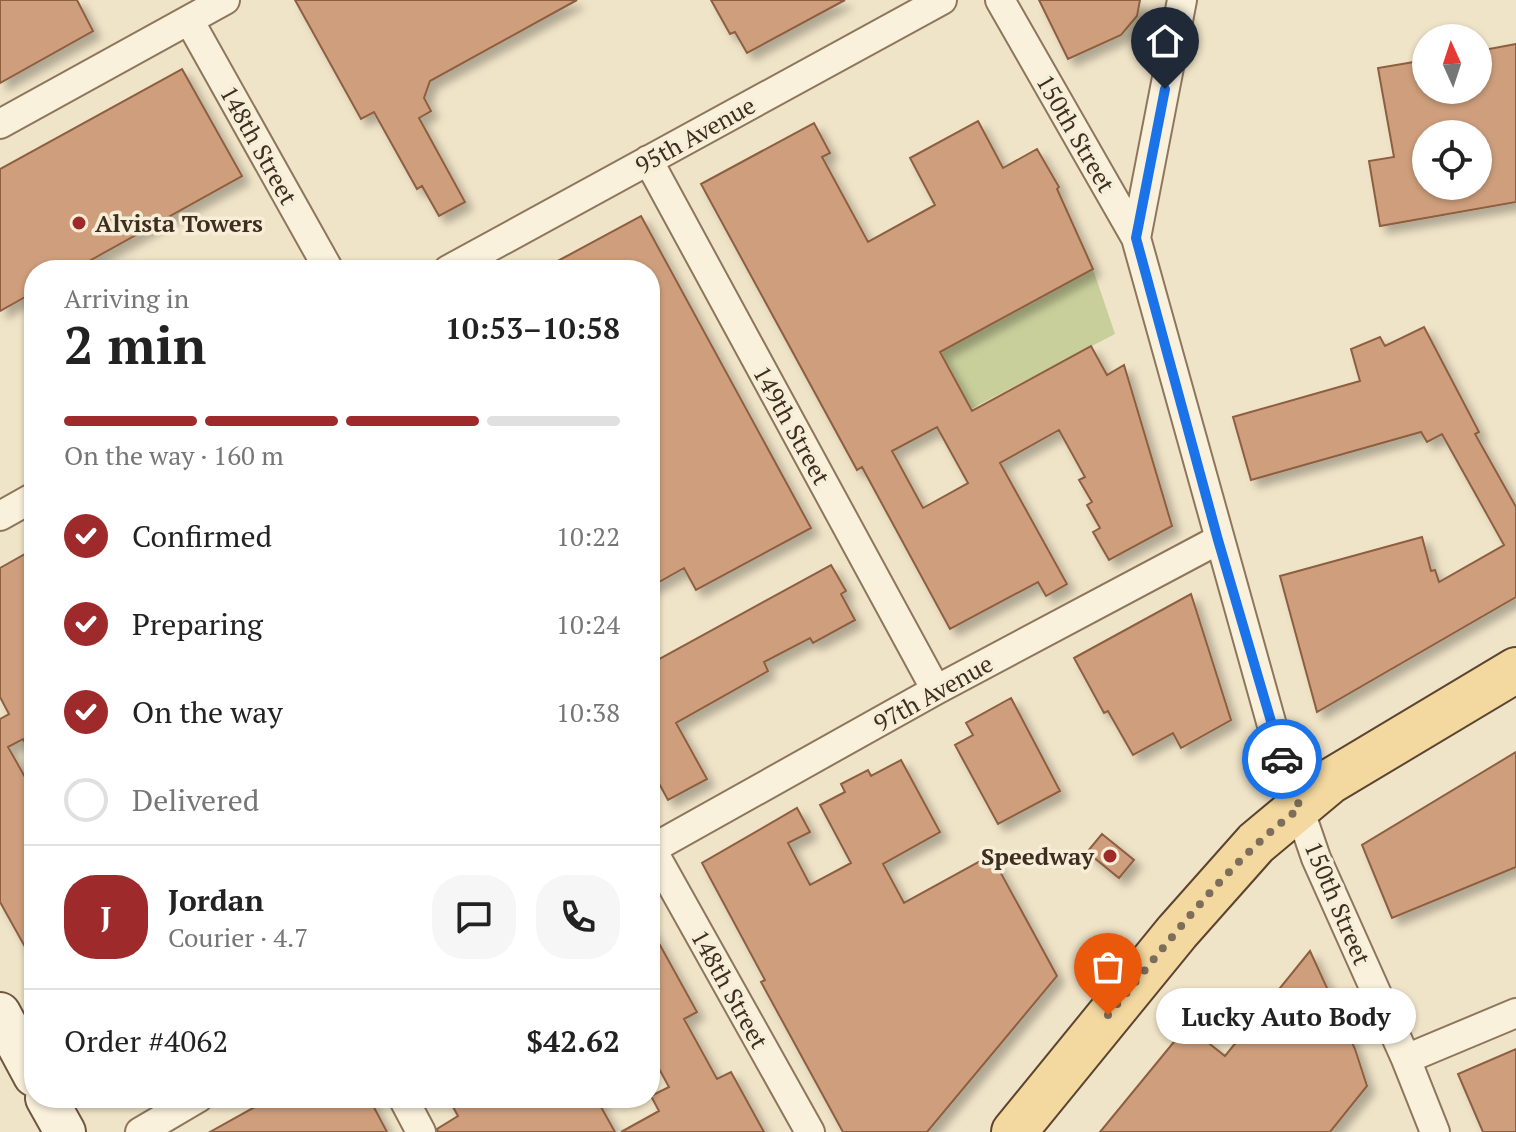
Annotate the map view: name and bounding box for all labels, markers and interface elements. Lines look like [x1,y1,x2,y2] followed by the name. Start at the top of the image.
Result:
[1131,7,1199,89] pin
[1143,19,1187,63] icon: home
[1412,24,1492,104] north arrow
[1412,24,1492,200] map controls
[1029,68,1123,198] street label: 150th Street
[213,80,305,210] street label: 148th Street
[629,89,761,181] street label: 95th Avenue
[1412,120,1492,200] button: locate
[95,207,263,239] place label: Alvista Towers
[70,214,88,232] marker: Alvista Towers
[64,281,189,315] text: Arriving in
[445,308,620,348] text: 10:53–10:58
[64,310,206,379] text: 2 min
[746,360,838,490] street label: 149th Street
[64,438,284,472] text: On the way · 160 m
[64,514,108,558] icon: check
[132,516,272,556] text: Confirmed
[556,519,620,553] text: 10:22
[64,602,108,646] icon: check
[132,604,263,644] text: Preparing
[556,607,620,641] text: 10:24
[868,647,998,739] street label: 97th Avenue
[64,690,108,734] icon: check
[132,692,283,732] text: On the way
[556,695,620,729] text: 10:38
[1242,719,1322,799] courier
[1260,737,1304,781] icon: car
[132,780,259,820] text: Delivered
[1298,836,1378,970] street label: 150th Street
[981,840,1095,872] place label: Speedway
[1101,847,1119,865] marker: Speedway
[432,875,516,959] button: chat
[536,875,620,959] button: phone
[168,880,264,920] text: Jordan
[101,897,111,937] text: J
[168,920,308,954] text: Courier · 4.7
[684,924,776,1054] street label: 148th Street
[1074,933,1142,1015] pin
[1086,945,1130,989] icon: bag
[1156,987,1416,1043] callout: Lucky Auto Body
[1181,999,1391,1033] text: Lucky Auto Body
[64,1021,228,1061] text: Order #4062
[526,1021,620,1061] text: $42.62

